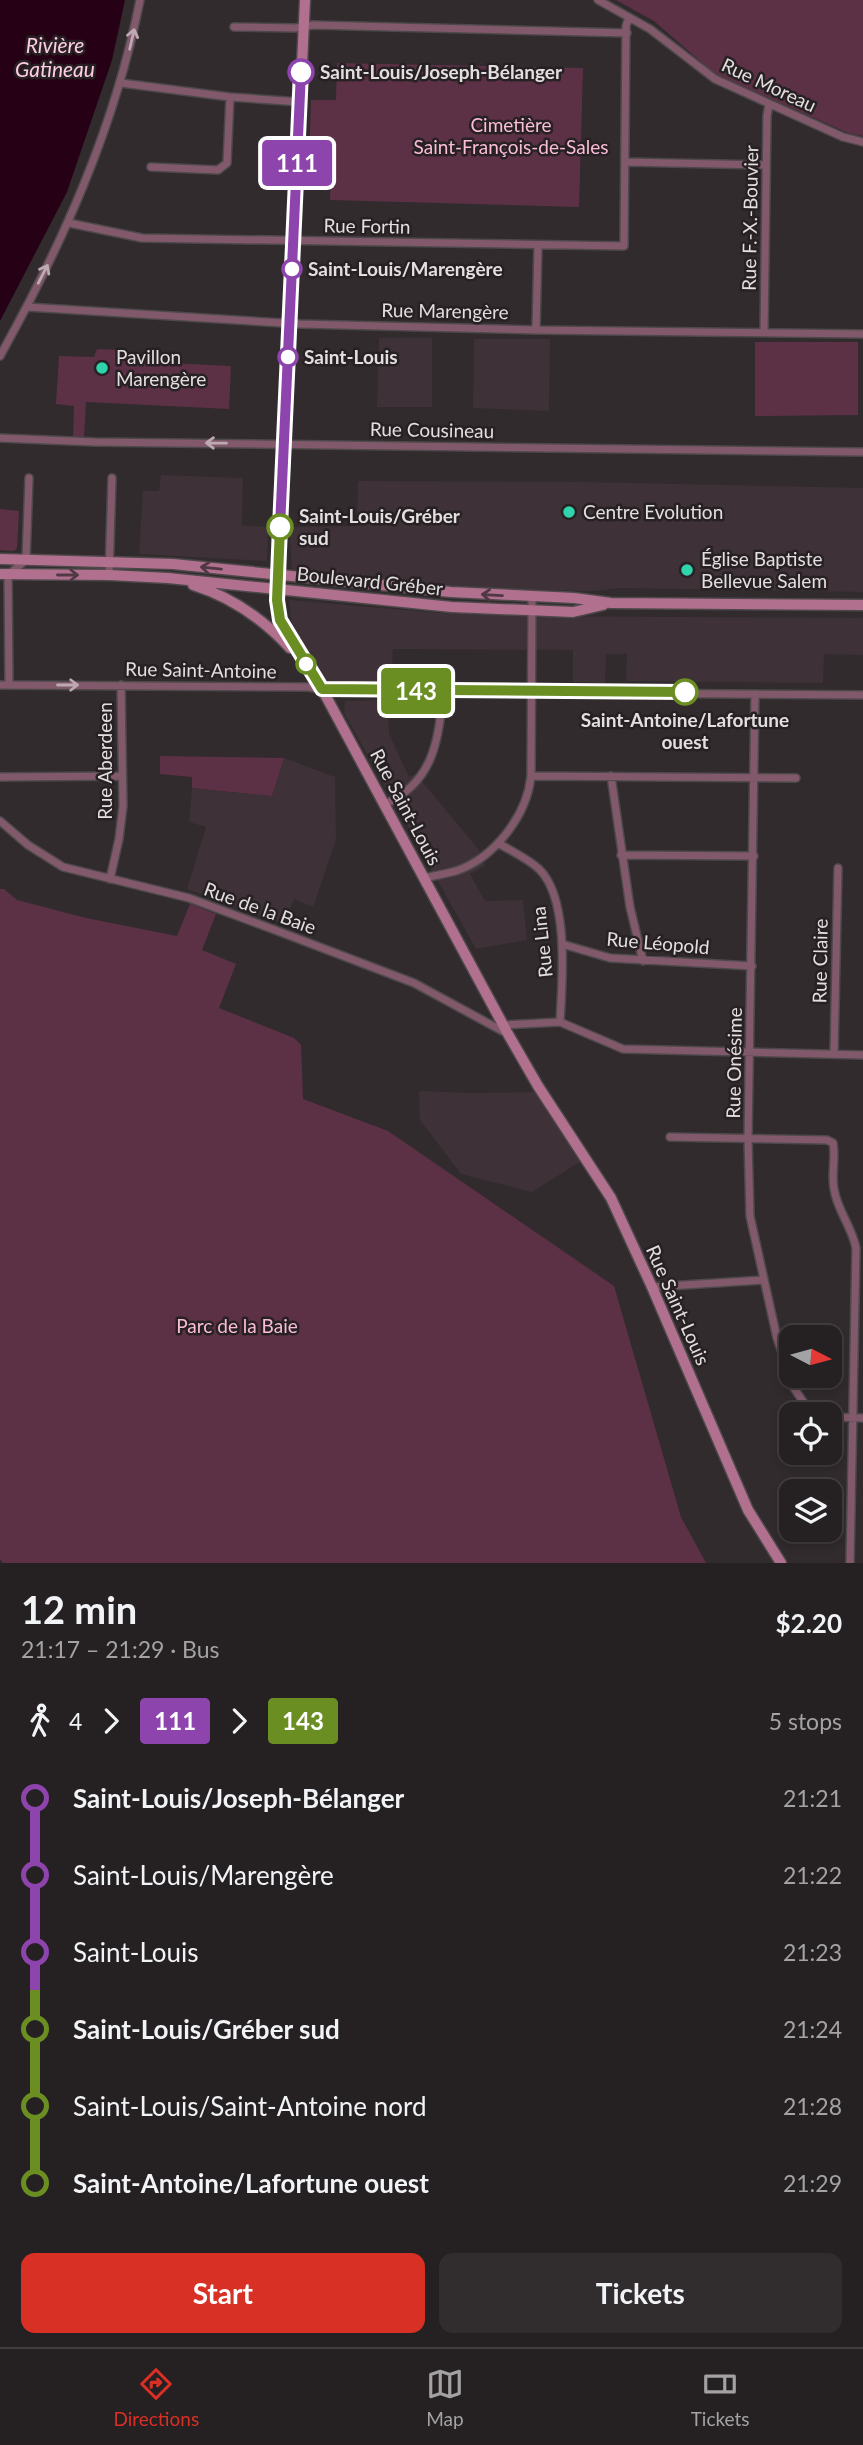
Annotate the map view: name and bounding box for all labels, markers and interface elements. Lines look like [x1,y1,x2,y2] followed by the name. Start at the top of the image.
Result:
[126,28,139,51] one-way arrow
[15,32,95,81] water label: Rivière Gatineau
[718,53,820,116] street label: Rue Moreau
[288,59,314,85] marker: Saint-Louis/Joseph-Bélanger
[320,60,563,83] place label: Saint-Louis/Joseph-Bélanger
[414,113,608,158] park label: Cimetière Saint-François-de-Sales
[257,140,337,186] line badge: 111
[737,145,762,291] street label: Rue F.-X.-Bouvier
[276,148,318,177] text: 111
[323,213,411,238] street label: Rue Fortin
[308,257,503,280] place label: Saint-Louis/Marengère
[282,259,302,279] marker: Saint-Louis/Marengère
[37,264,51,285] one-way arrow
[381,298,509,323] street label: Rue Marengère
[116,345,206,390] place label: Pavillon Marengère
[304,345,398,368] place label: Saint-Louis
[278,347,298,367] marker: Saint-Louis
[94,360,110,376] marker: Pavillon Marengère
[370,417,494,442] street label: Rue Cousineau
[205,436,228,450] one-way arrow
[583,500,723,523] place label: Centre Evolution
[299,504,461,549] place label: Saint-Louis/Gréber sud
[561,504,577,520] marker: Centre Evolution
[267,514,293,540] marker: Saint-Louis/Gréber sud
[701,547,827,592] place label: Église Baptiste Bellevue Salem
[200,561,223,574] one-way arrow
[296,561,444,600] street label: Boulevard Gréber
[679,562,695,578] marker: Église Baptiste Bellevue Salem
[56,568,79,582] one-way arrow
[480,588,503,601] one-way arrow
[296,654,316,674] unlabelled marker
[125,657,277,682] street label: Rue Saint-Antoine
[376,668,456,714] line badge: 143
[395,676,437,705] text: 143
[56,678,79,692] one-way arrow
[672,679,698,705] marker: Saint-Antoine/Lafortune ouest
[93,702,116,820] street label: Rue Aberdeen
[581,708,789,753] place label: Saint-Antoine/Lafortune ouest
[366,745,447,869] street label: Rue Saint-Louis
[201,877,319,938] street label: Rue de la Baie
[526,905,557,979] street label: Rue Lina
[807,918,832,1004] street label: Rue Claire
[606,927,711,958] street label: Rue Léopold
[721,1007,746,1119] street label: Rue Onésime
[642,1241,715,1368] street label: Rue Saint-Louis
[176,1314,298,1337] park label: Parc de la Baie
[779,1325,842,1388] north arrow
[779,1325,842,1542] map controls
[779,1402,842,1465] button: locate
[779,1479,842,1542] button: layers
[21,1586,137,1632] text: 12 min
[776,1607,842,1639] text: $2.20
[21,1635,220,1663] text: 21:17 – 21:29 · Bus
[21,1702,59,1740] icon: walk
[92,1702,130,1740] icon: forward
[220,1702,258,1740] icon: forward
[154,1706,196,1735] text: 111
[282,1706,324,1735] text: 143
[69,1707,82,1735] text: 4
[769,1707,842,1735] text: 5 stops
[73,1782,404,1814] text: Saint-Louis/Joseph-Bélanger
[783,1784,842,1812] text: 21:21
[73,1859,334,1891] text: Saint-Louis/Marengère
[783,1861,842,1889] text: 21:22
[73,1936,199,1968] text: Saint-Louis
[783,1938,842,1966] text: 21:23
[73,2013,340,2045] text: Saint-Louis/Gréber sud
[783,2015,842,2043] text: 21:24
[73,2090,426,2122] text: Saint-Louis/Saint-Antoine nord
[783,2092,842,2120] text: 21:28
[73,2167,429,2199] text: Saint-Antoine/Lafortune ouest
[783,2169,842,2197] text: 21:29
[21,2253,425,2333] button: Start
[439,2253,842,2333] button: Tickets
[113,2365,199,2430] tab: Directions
[426,2365,464,2430] tab: Map
[691,2365,750,2430] tab: Tickets

